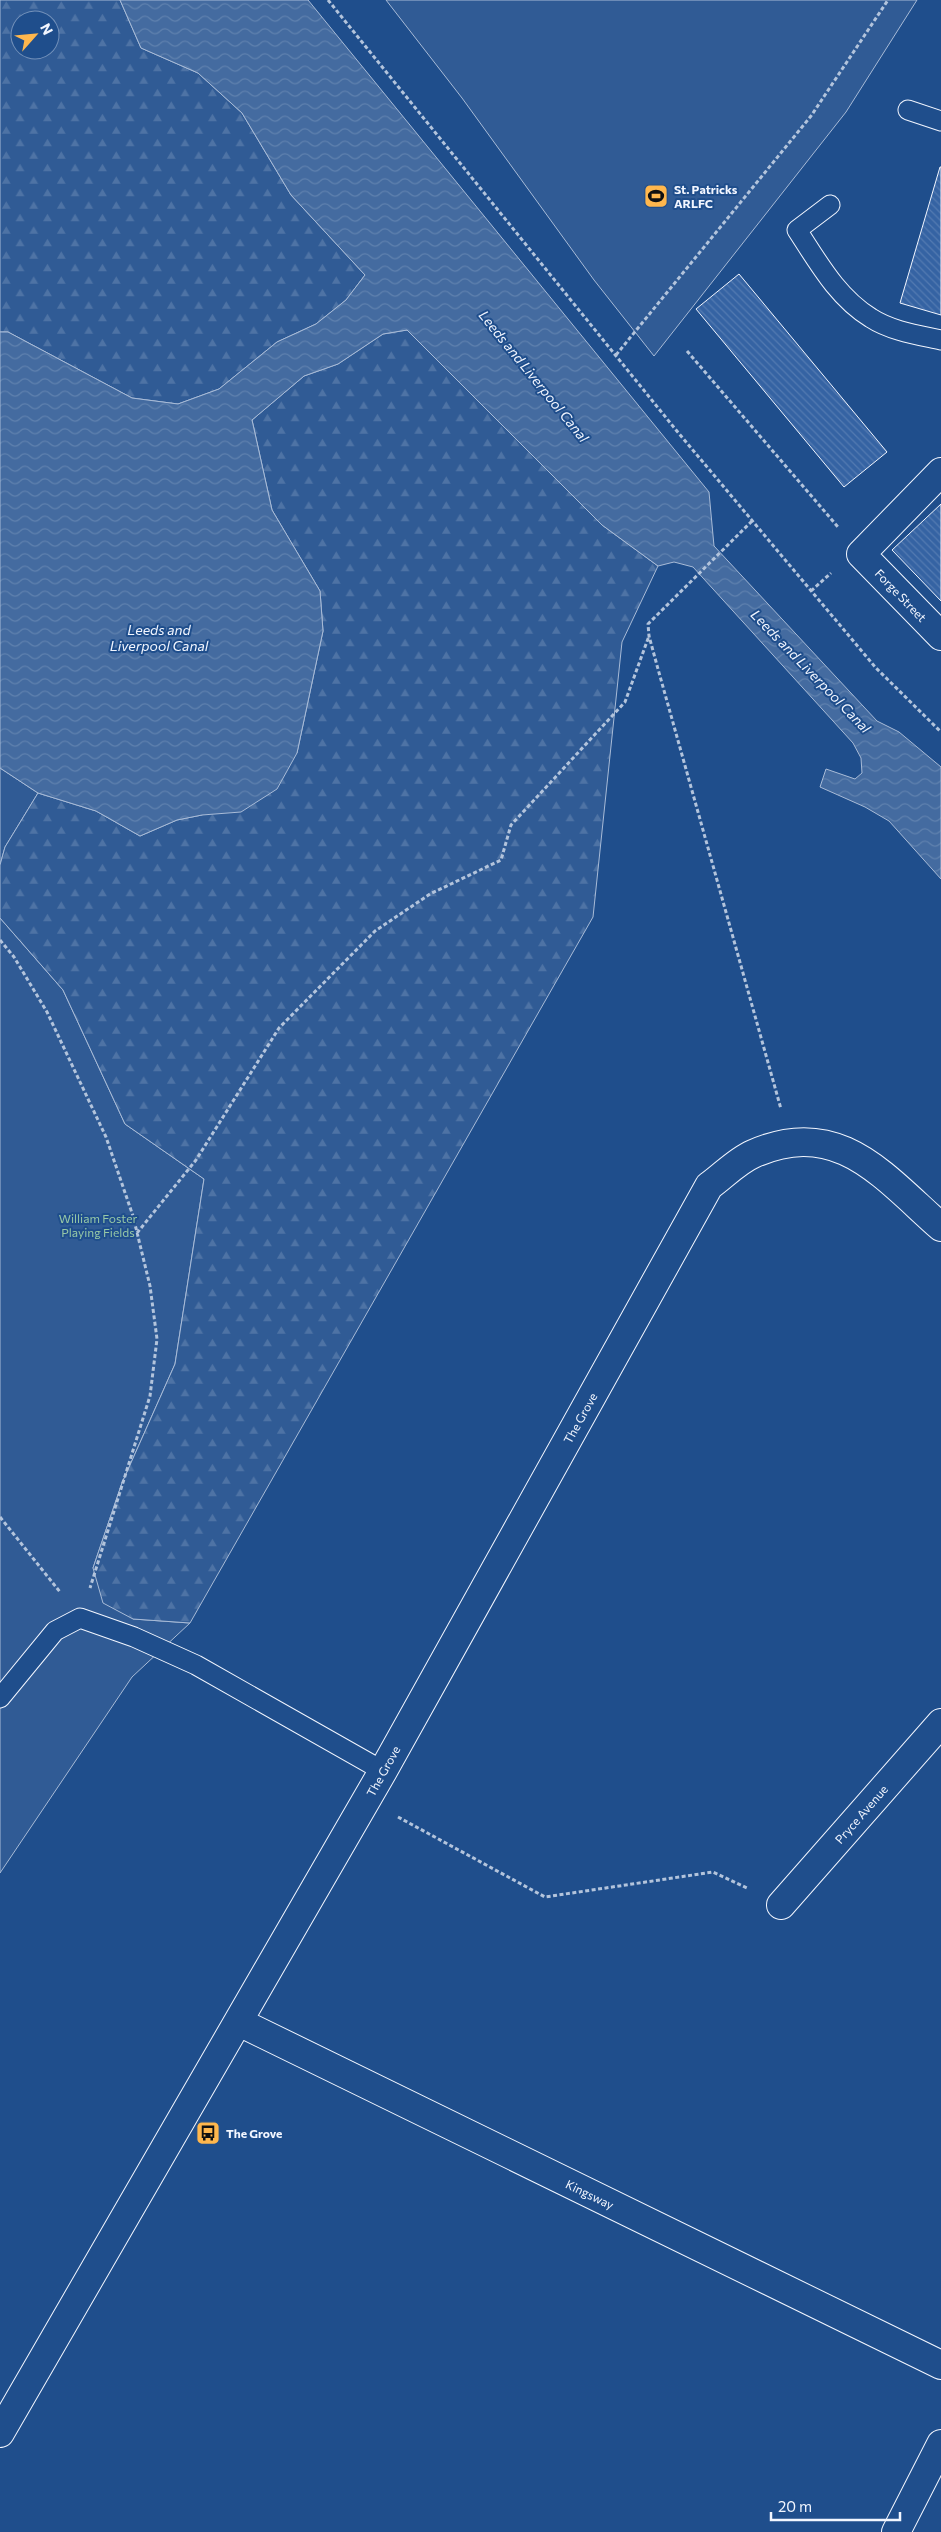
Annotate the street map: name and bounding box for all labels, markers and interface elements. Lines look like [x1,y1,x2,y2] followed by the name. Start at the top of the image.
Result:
[10,10,60,60] north arrow
[37,20,57,37] text: N
[674,182,738,210] place label: St. Patricks ARLFC
[643,183,669,209] sports icon: St. Patricks ARLFC
[476,307,593,446] water label: Leeds and Liverpool Canal
[873,566,930,624] street label: Forge Street
[748,606,875,736] water label: Leeds and Liverpool Canal
[110,621,209,654] water label: Leeds and Liverpool Canal
[59,1211,138,1239] park label: William Foster Playing Fields
[560,1390,600,1446] street label: The Grove
[363,1743,403,1799] street label: The Grove
[832,1782,890,1846] street label: Pryce Avenue
[195,2120,221,2146] bus stop icon: The Grove
[226,2126,282,2140] place label: The Grove
[564,2176,616,2212] street label: Kingsway
[771,2490,900,2522] scale bar
[778,2497,812,2515] text: 20 m

